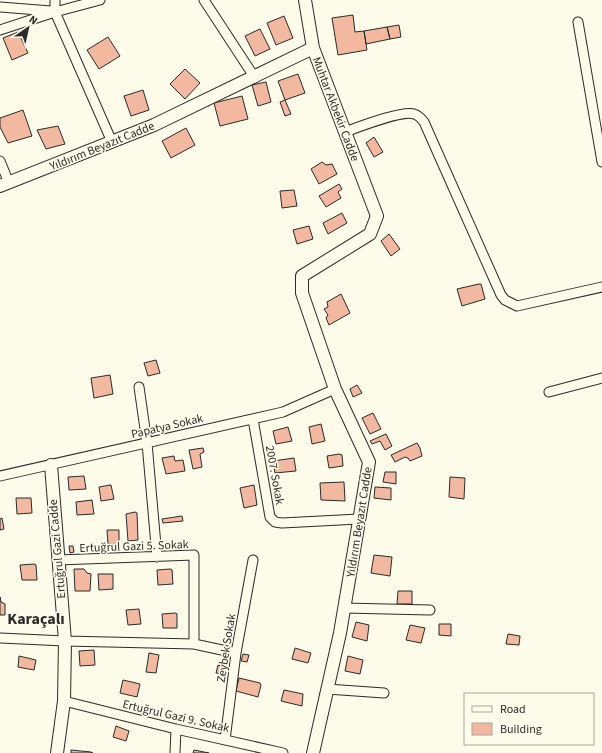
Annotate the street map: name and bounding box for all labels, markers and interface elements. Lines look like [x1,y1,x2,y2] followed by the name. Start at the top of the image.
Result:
[8,8,48,48] north arrow
[26,12,41,28] text: N
[308,54,363,164] street label: Muhtar Akbekir Cadde
[46,118,157,176] street label: Yıldırım Beyazıt Cadde
[129,410,205,443] street label: Papatya Sokak
[261,444,288,506] street label: 2007. Sokak
[342,466,377,579] street label: Yıldırım Beyazıt Cadde
[45,499,70,599] street label: Ertuğrul Gazi Cadde
[79,536,189,557] street label: Ertuğrul Gazi 5. Sokak
[7,608,65,630] district label: Karaçalı
[213,612,240,684] street label: Zeybek Sokak
[464,693,594,745] legend
[121,696,231,737] street label: Ertuğrul Gazi 9. Sokak
[500,701,526,718] text: Road
[500,721,542,738] text: Building

